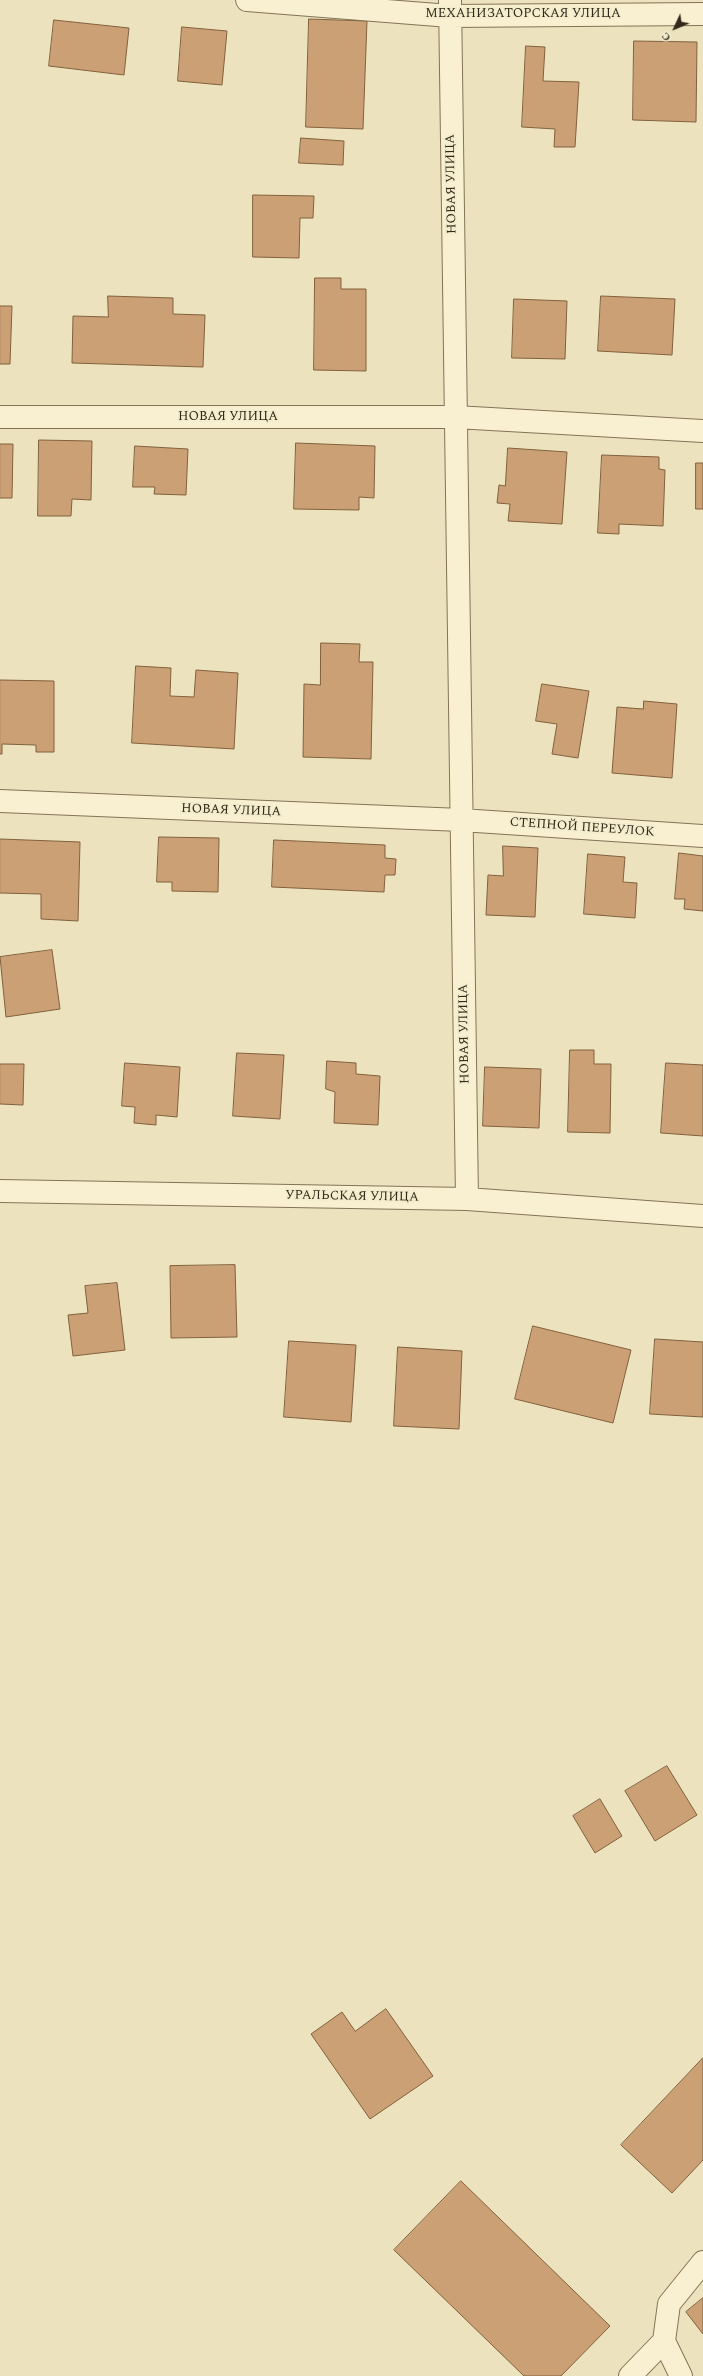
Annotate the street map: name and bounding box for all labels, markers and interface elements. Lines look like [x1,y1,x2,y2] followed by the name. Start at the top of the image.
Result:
[425,6,621,22] street label: МЕХАНИЗАТОРСКАЯ УЛИЦА
[655,8,695,48] north arrow
[657,28,675,45] text: С
[443,134,461,234] street label: НОВАЯ УЛИЦА
[178,409,278,425] street label: НОВАЯ УЛИЦА
[181,801,281,821] street label: НОВАЯ УЛИЦА
[509,815,655,841] street label: СТЕПНОЙ ПЕРЕУЛОК
[456,984,474,1084] street label: НОВАЯ УЛИЦА
[285,1188,419,1206] street label: УРАЛЬСКАЯ УЛИЦА

